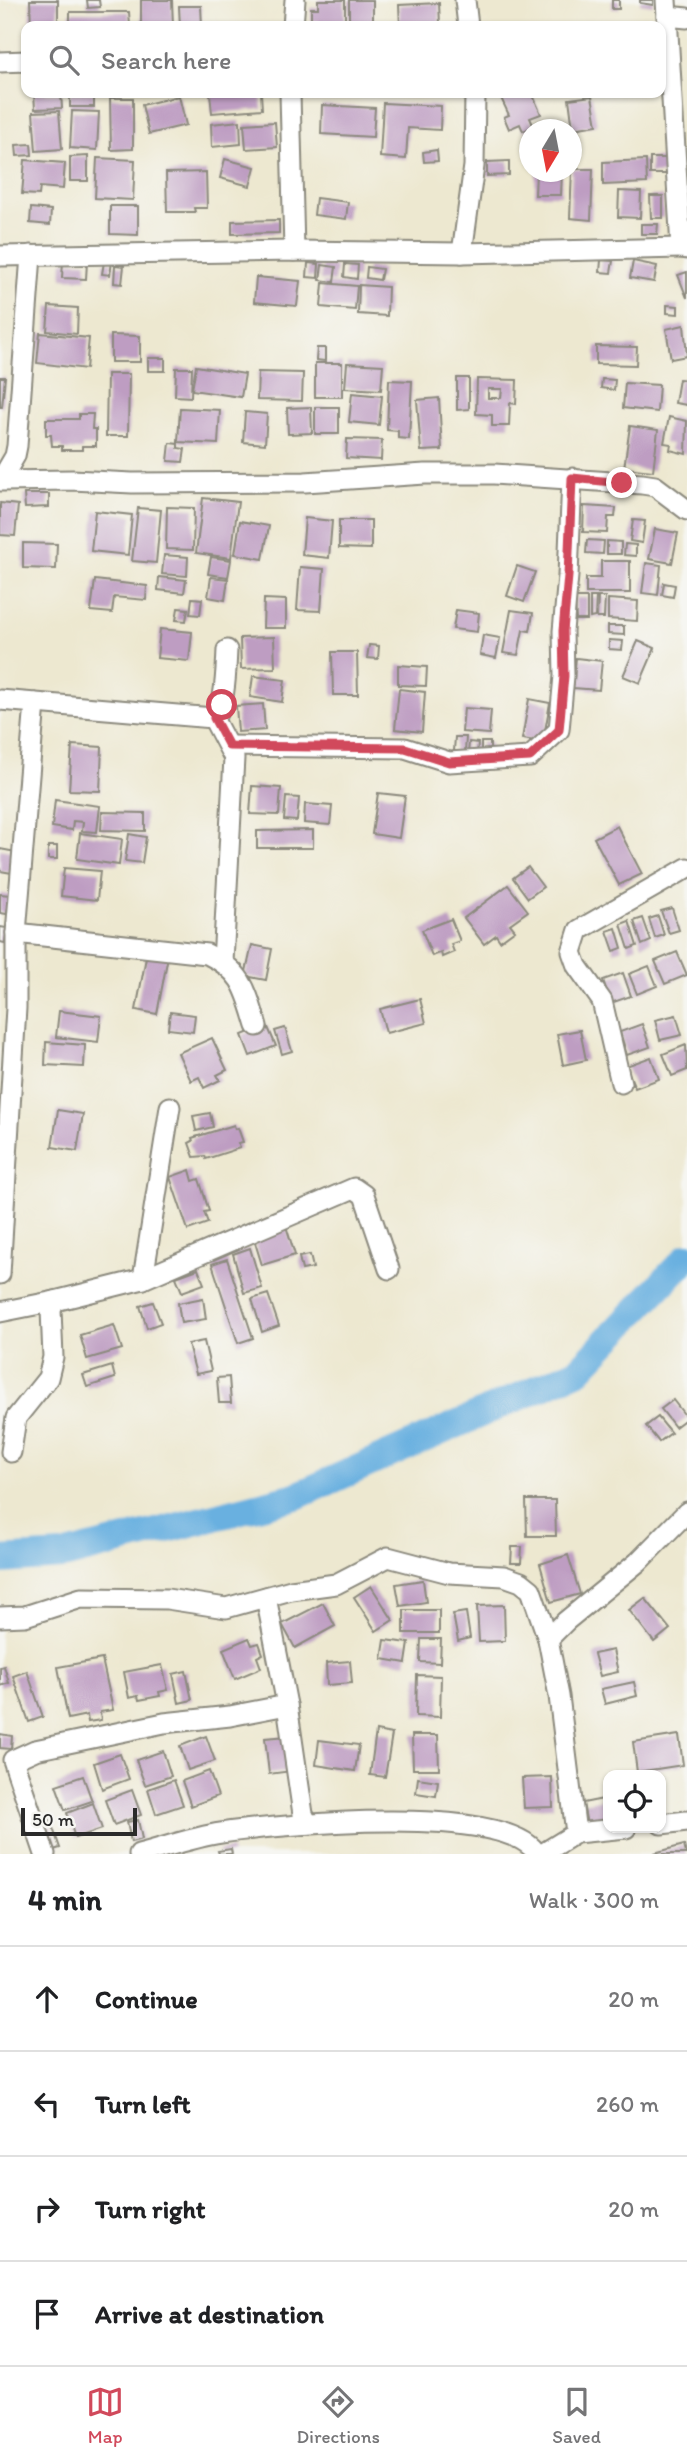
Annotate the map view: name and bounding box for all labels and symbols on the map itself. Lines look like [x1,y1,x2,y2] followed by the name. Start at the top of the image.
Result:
[519,119,582,182] north arrow
[606,467,637,498] route end
[206,689,237,720] route start
[21,1805,136,1837] scale bar

